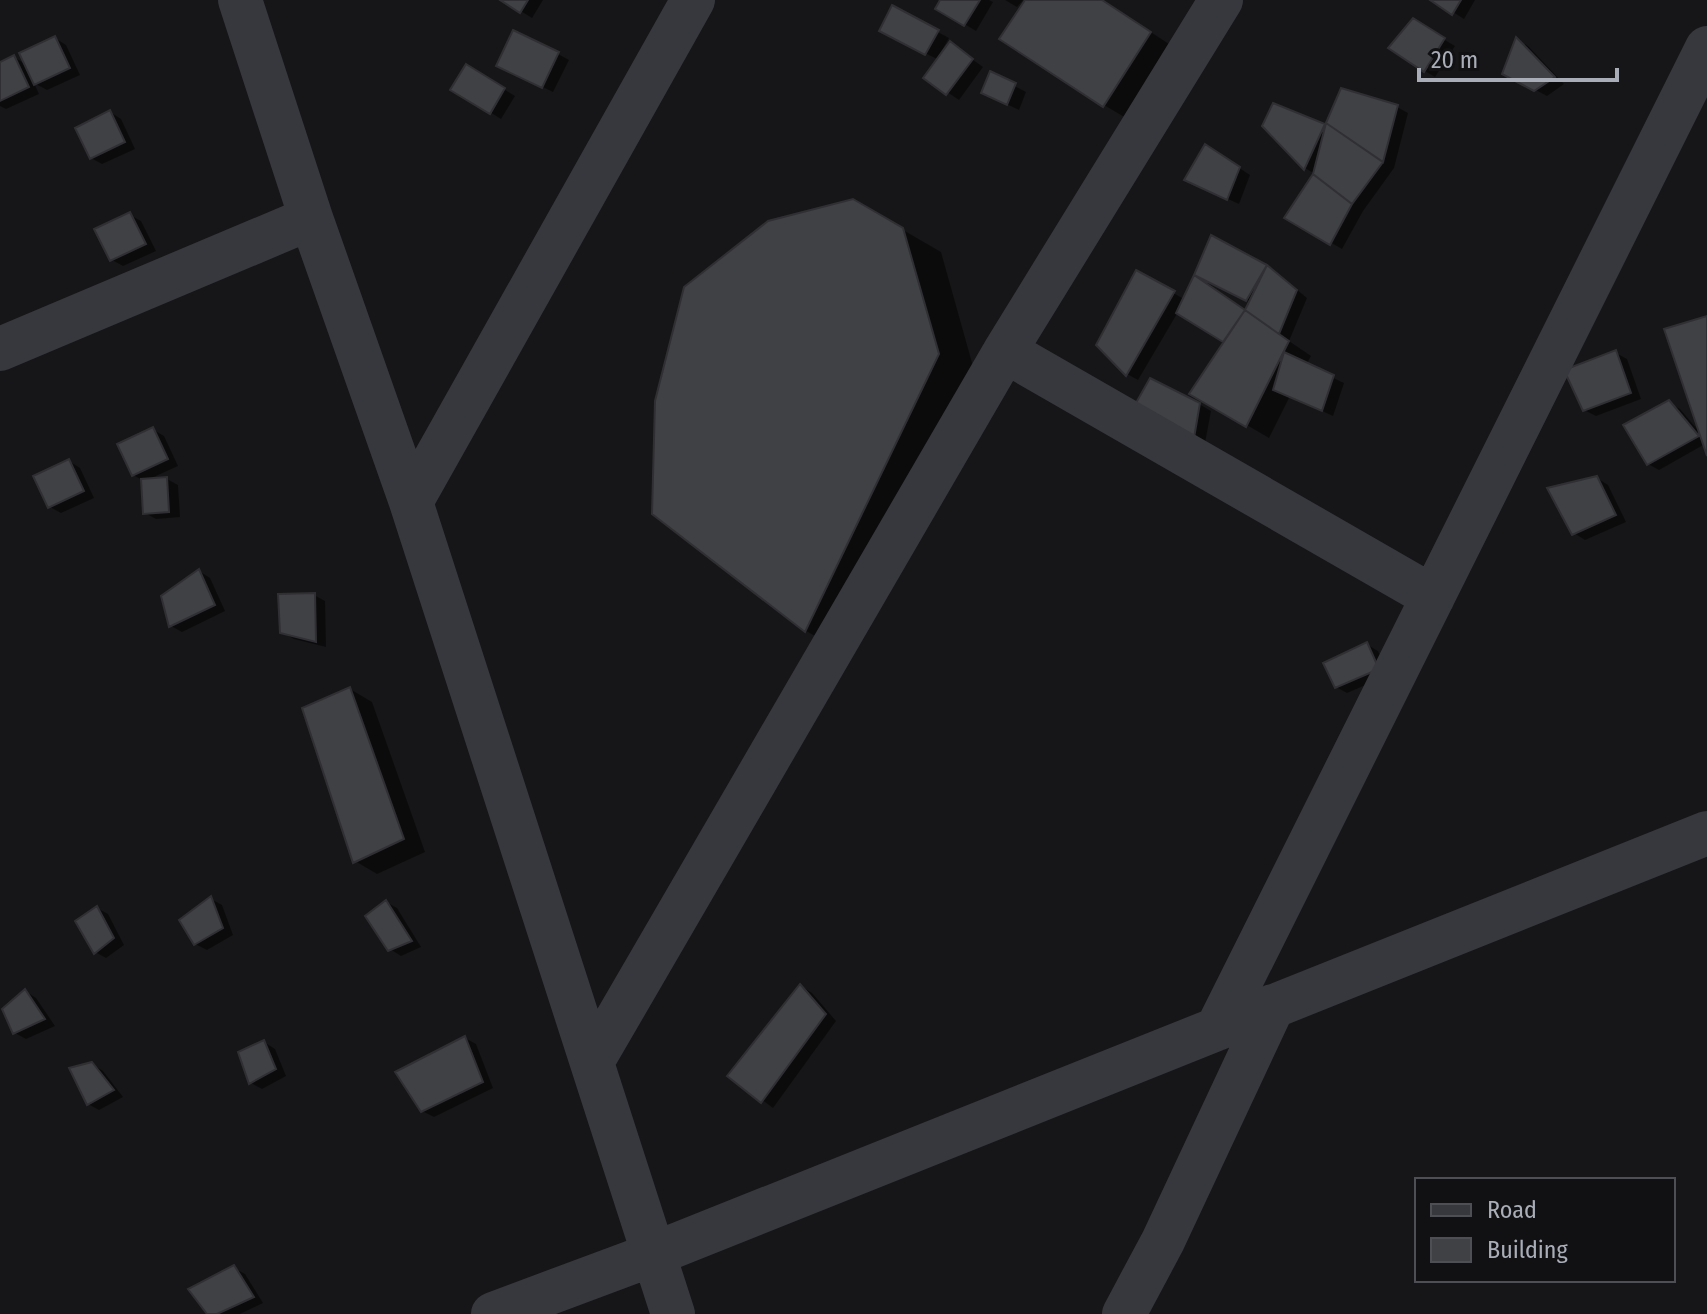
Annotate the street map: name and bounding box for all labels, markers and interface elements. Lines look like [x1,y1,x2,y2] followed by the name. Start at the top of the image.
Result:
[1419,32,1617,82] scale bar
[1431,46,1478,74] text: 20 m
[1415,1178,1675,1282] legend
[1487,1196,1537,1224] text: Road
[1487,1236,1569,1264] text: Building

